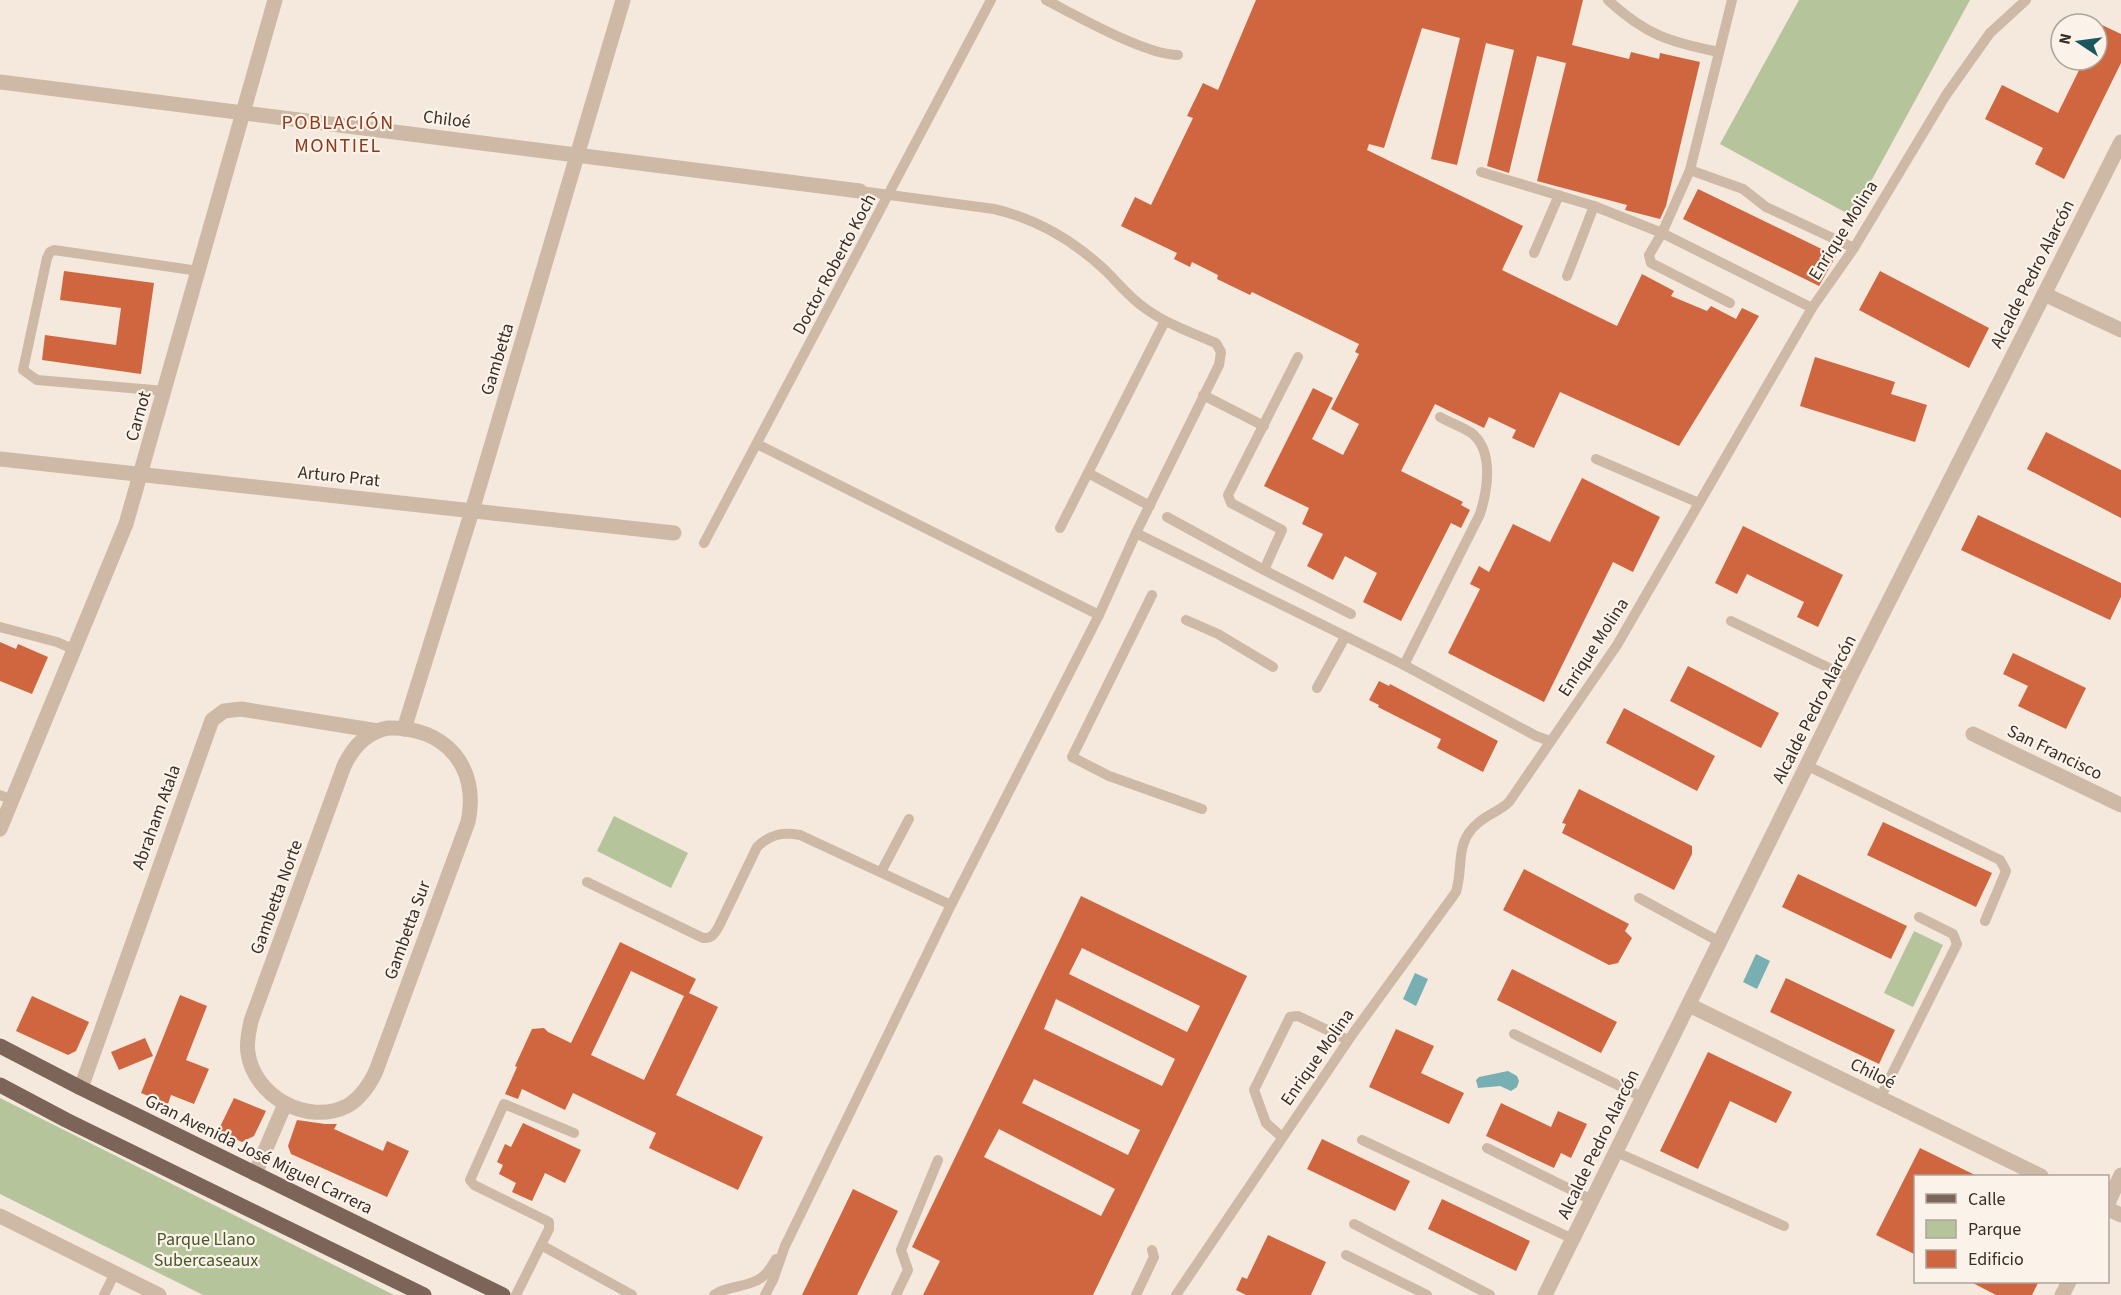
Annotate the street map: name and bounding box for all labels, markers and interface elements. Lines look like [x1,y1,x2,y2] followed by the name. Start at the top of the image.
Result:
[2049,12,2109,72] north arrow
[2053,31,2077,47] text: N
[422,104,472,135] street label: Chiloé
[281,109,395,160] district label: POBLACIÓN MONTIEL
[1803,176,1884,285] street label: Enrique Molina
[787,189,882,339] street label: Doctor Roberto Koch
[1984,196,2081,353] street label: Alcalde Pedro Alarcón
[475,320,520,398] street label: Gambetta
[119,388,158,444] street label: Carnot
[297,460,381,493] street label: Arturo Prat
[1552,593,1635,702] street label: Enrique Molina
[1766,631,1863,788] street label: Alcalde Pedro Alarcón
[2003,719,2107,786] street label: San Francisco
[126,761,187,873] street label: Abraham Atala
[244,836,309,958] street label: Gambetta Norte
[378,877,437,983] street label: Gambetta Sur
[1275,1004,1360,1111] street label: Enrique Molina
[1846,1052,1900,1095] street label: Chiloé
[1551,1065,1646,1223] street label: Alcalde Pedro Alarcón
[141,1088,377,1221] street label: Gran Avenida José Miguel Carrera
[1914,1175,2109,1283] legend
[1968,1187,2006,1212] text: Calle
[1968,1217,2021,1242] text: Parque
[154,1227,258,1273] park label: Parque Llano Subercaseaux
[1968,1247,2024,1272] text: Edificio

